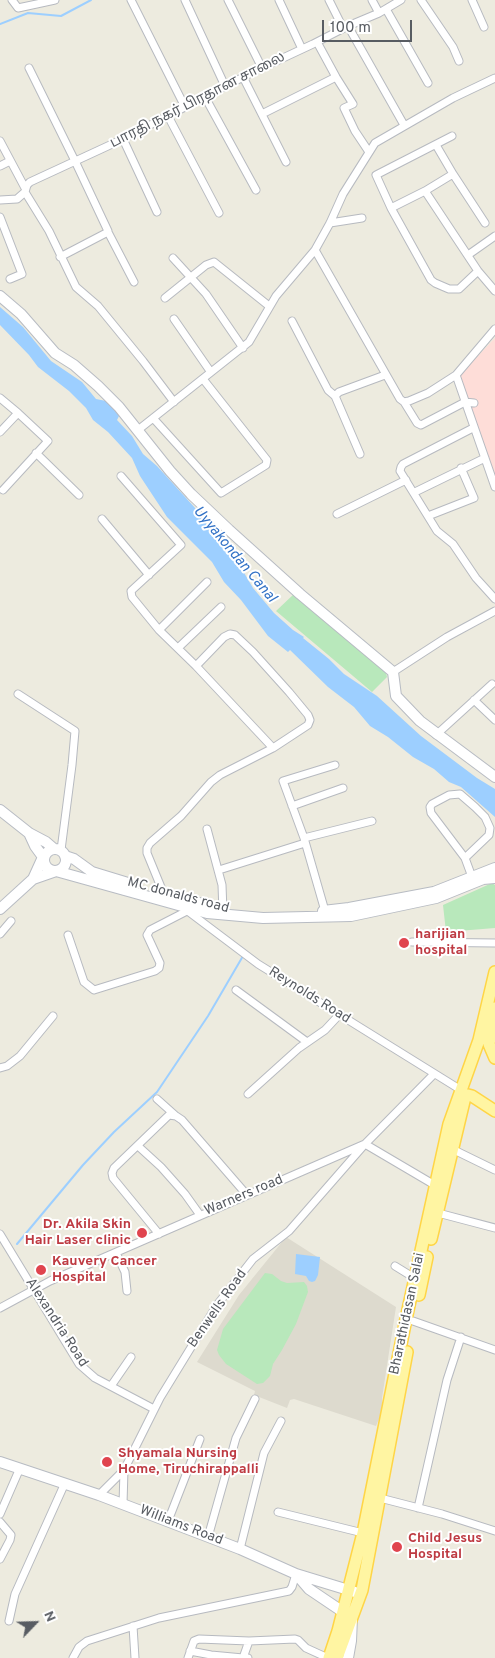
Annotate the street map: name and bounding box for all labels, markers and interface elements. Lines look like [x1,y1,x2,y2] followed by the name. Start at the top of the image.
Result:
[325,10,415,42] scale bar
[330,19,371,38] text: 100 m
[108,49,288,153] street label: பாரதி நகர் பிரதான சாலை
[188,503,280,607] water label: Uyyakondan Canal
[125,874,231,918] street label: MC donalds road
[415,927,467,960] place label: harijian hospital
[397,936,411,950] marker: harijian hospital
[265,964,353,1028] street label: Reynolds Road
[202,1172,286,1220] street label: Warners road
[25,1217,131,1250] place label: Dr. Akila Skin Hair Laser clinic
[135,1226,149,1240] marker: Dr. Akila Skin Hair Laser clinic
[387,1252,429,1376] street label: Bharathidasan Salai
[52,1254,157,1286] place label: Kauvery Cancer Hospital
[34,1263,48,1277] marker: Kauvery Cancer Hospital
[185,1267,251,1351] street label: Benwells Road
[21,1275,91,1371] street label: Alexandria Road
[118,1446,259,1478] place label: Shyamala Nursing Home, Tiruchirappalli
[100,1455,114,1469] marker: Shyamala Nursing Home, Tiruchirappalli
[137,1502,225,1550] street label: Williams Road
[408,1531,482,1564] place label: Child Jesus Hospital
[390,1540,404,1554] marker: Child Jesus Hospital
[10,1598,60,1648] north arrow
[39,1609,59,1625] text: N

